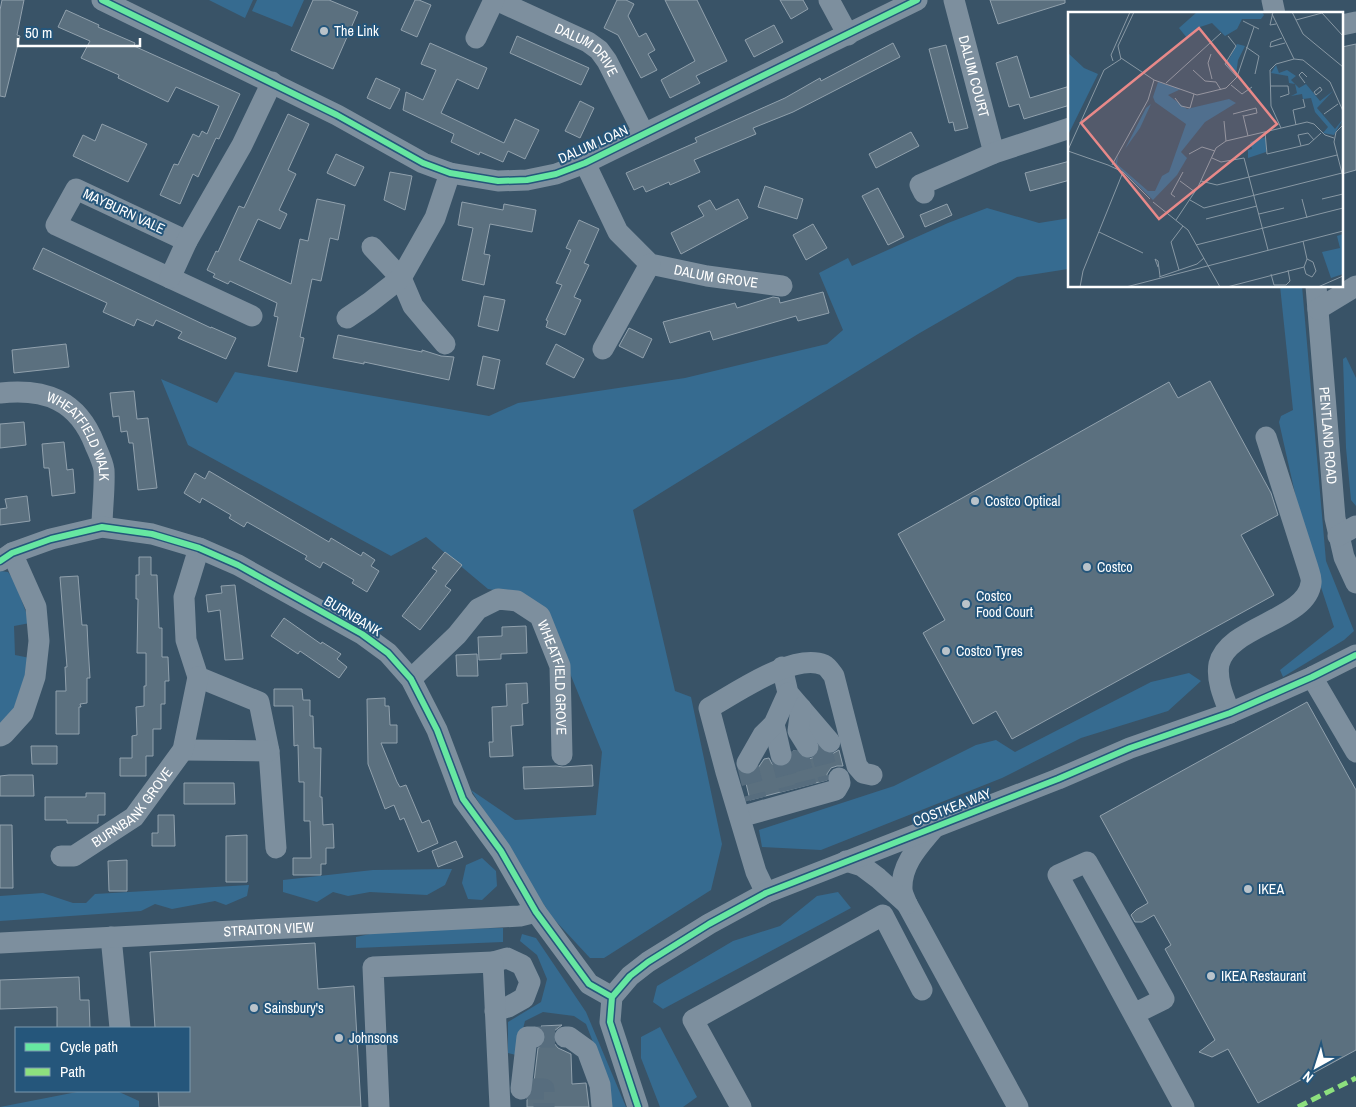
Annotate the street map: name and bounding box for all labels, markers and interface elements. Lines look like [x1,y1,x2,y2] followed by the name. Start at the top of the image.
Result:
[1068,12,1344,288] inset map
[18,15,140,47] scale bar
[552,19,622,79] street label: DALUM DRIVE
[25,22,52,43] text: 50 m
[334,22,379,40] place label: The Link
[318,25,330,37] marker: The Link
[955,33,993,119] street label: DALUM COURT
[555,121,631,167] street label: DALUM LOAN
[80,184,168,238] street label: MAYBURN VALE
[672,260,759,292] street label: DALUM GROVE
[1315,386,1341,485] street label: PENTLAND ROAD
[44,387,113,481] street label: WHEATFIELD WALK
[985,492,1060,510] place label: Costco Optical
[969,495,981,507] marker: Costco Optical
[1097,558,1133,576] place label: Costco
[1081,561,1093,573] marker: Costco
[976,587,1033,621] place label: Costco Food Court
[321,592,385,640] street label: BURNBANK
[960,598,972,610] marker: Costco Food Court
[534,617,571,735] street label: WHEATFIELD GROVE
[956,642,1023,660] place label: Costco Tyres
[940,645,952,657] marker: Costco Tyres
[88,763,177,851] street label: BURNBANK GROVE
[910,784,994,830] street label: COSTKEA WAY
[1258,880,1285,898] place label: IKEA
[1242,883,1254,895] marker: IKEA
[223,918,314,940] street label: STRAITON VIEW
[1221,967,1306,985] place label: IKEA Restaurant
[1205,970,1217,982] marker: IKEA Restaurant
[264,999,324,1017] place label: Sainsbury's
[248,1002,260,1014] marker: Sainsbury's
[15,1027,190,1092] legend
[349,1029,398,1047] place label: Johnsons
[333,1032,345,1044] marker: Johnsons
[60,1036,118,1057] text: Cycle path
[1291,1042,1341,1092] north arrow
[60,1061,85,1082] text: Path
[1299,1067,1317,1087] text: N

